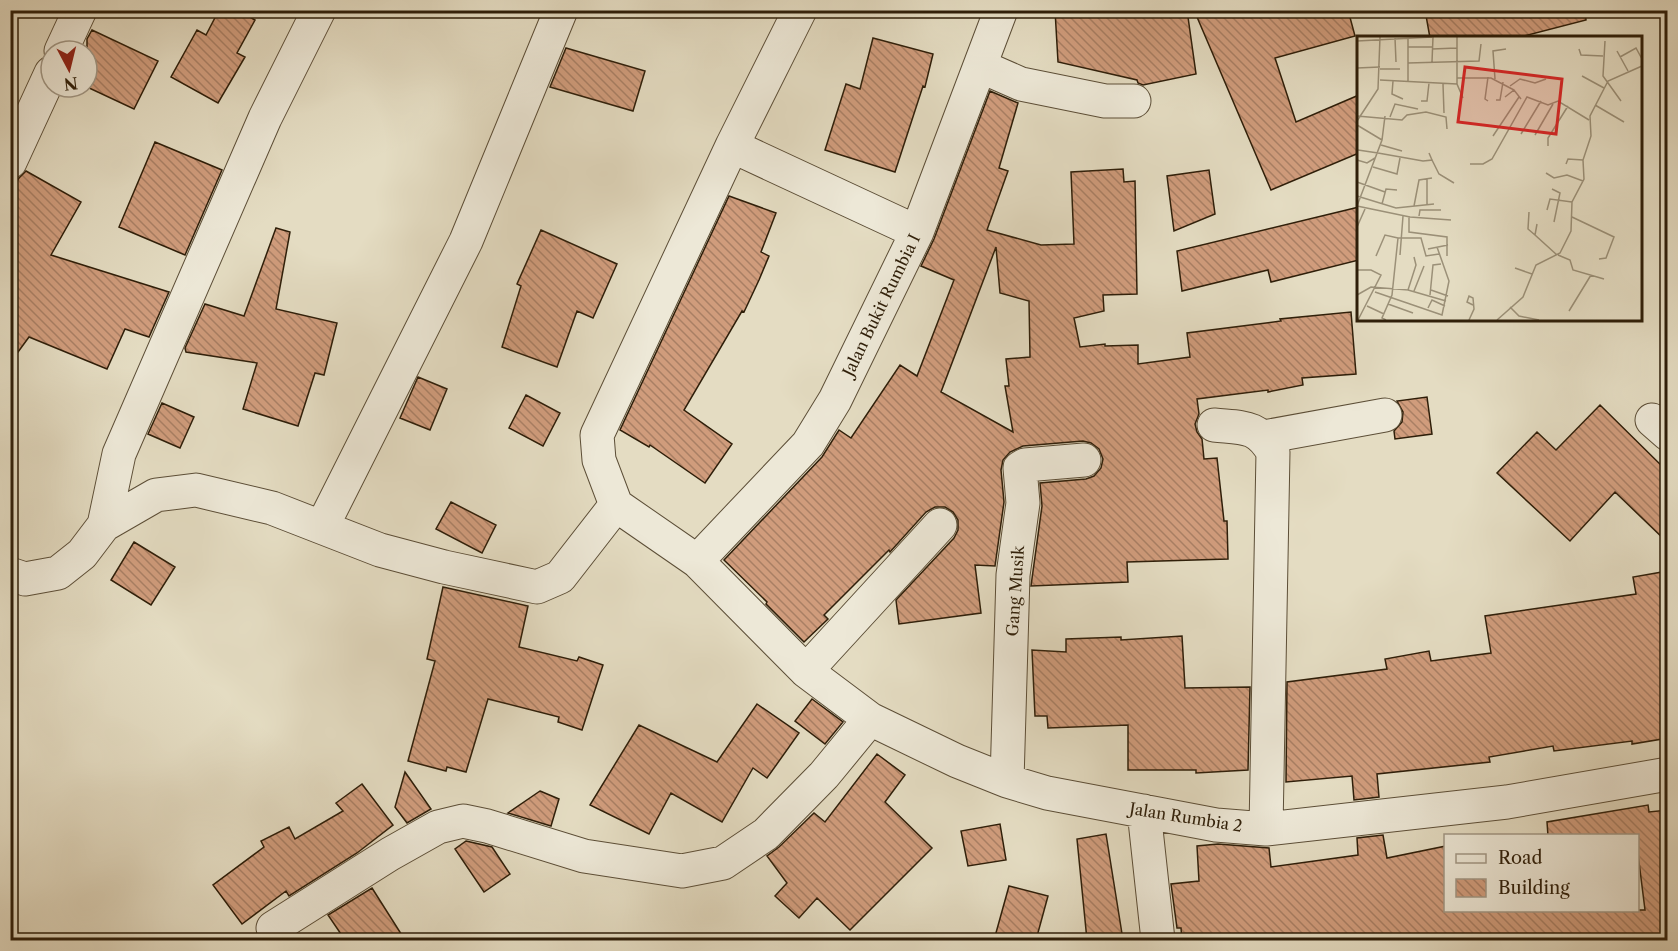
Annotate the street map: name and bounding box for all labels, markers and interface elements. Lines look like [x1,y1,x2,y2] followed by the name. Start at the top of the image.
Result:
[1357,36,1642,321] inset map
[39,39,99,99] north arrow
[63,73,79,95] text: N
[837,231,924,382] street label: Jalan Bukit Rumbia I
[1002,544,1028,637] street label: Gang Musik
[1125,798,1244,836] street label: Jalan Rumbia 2
[1444,834,1639,912] legend
[1498,847,1543,869] text: Road
[1498,877,1570,899] text: Building

